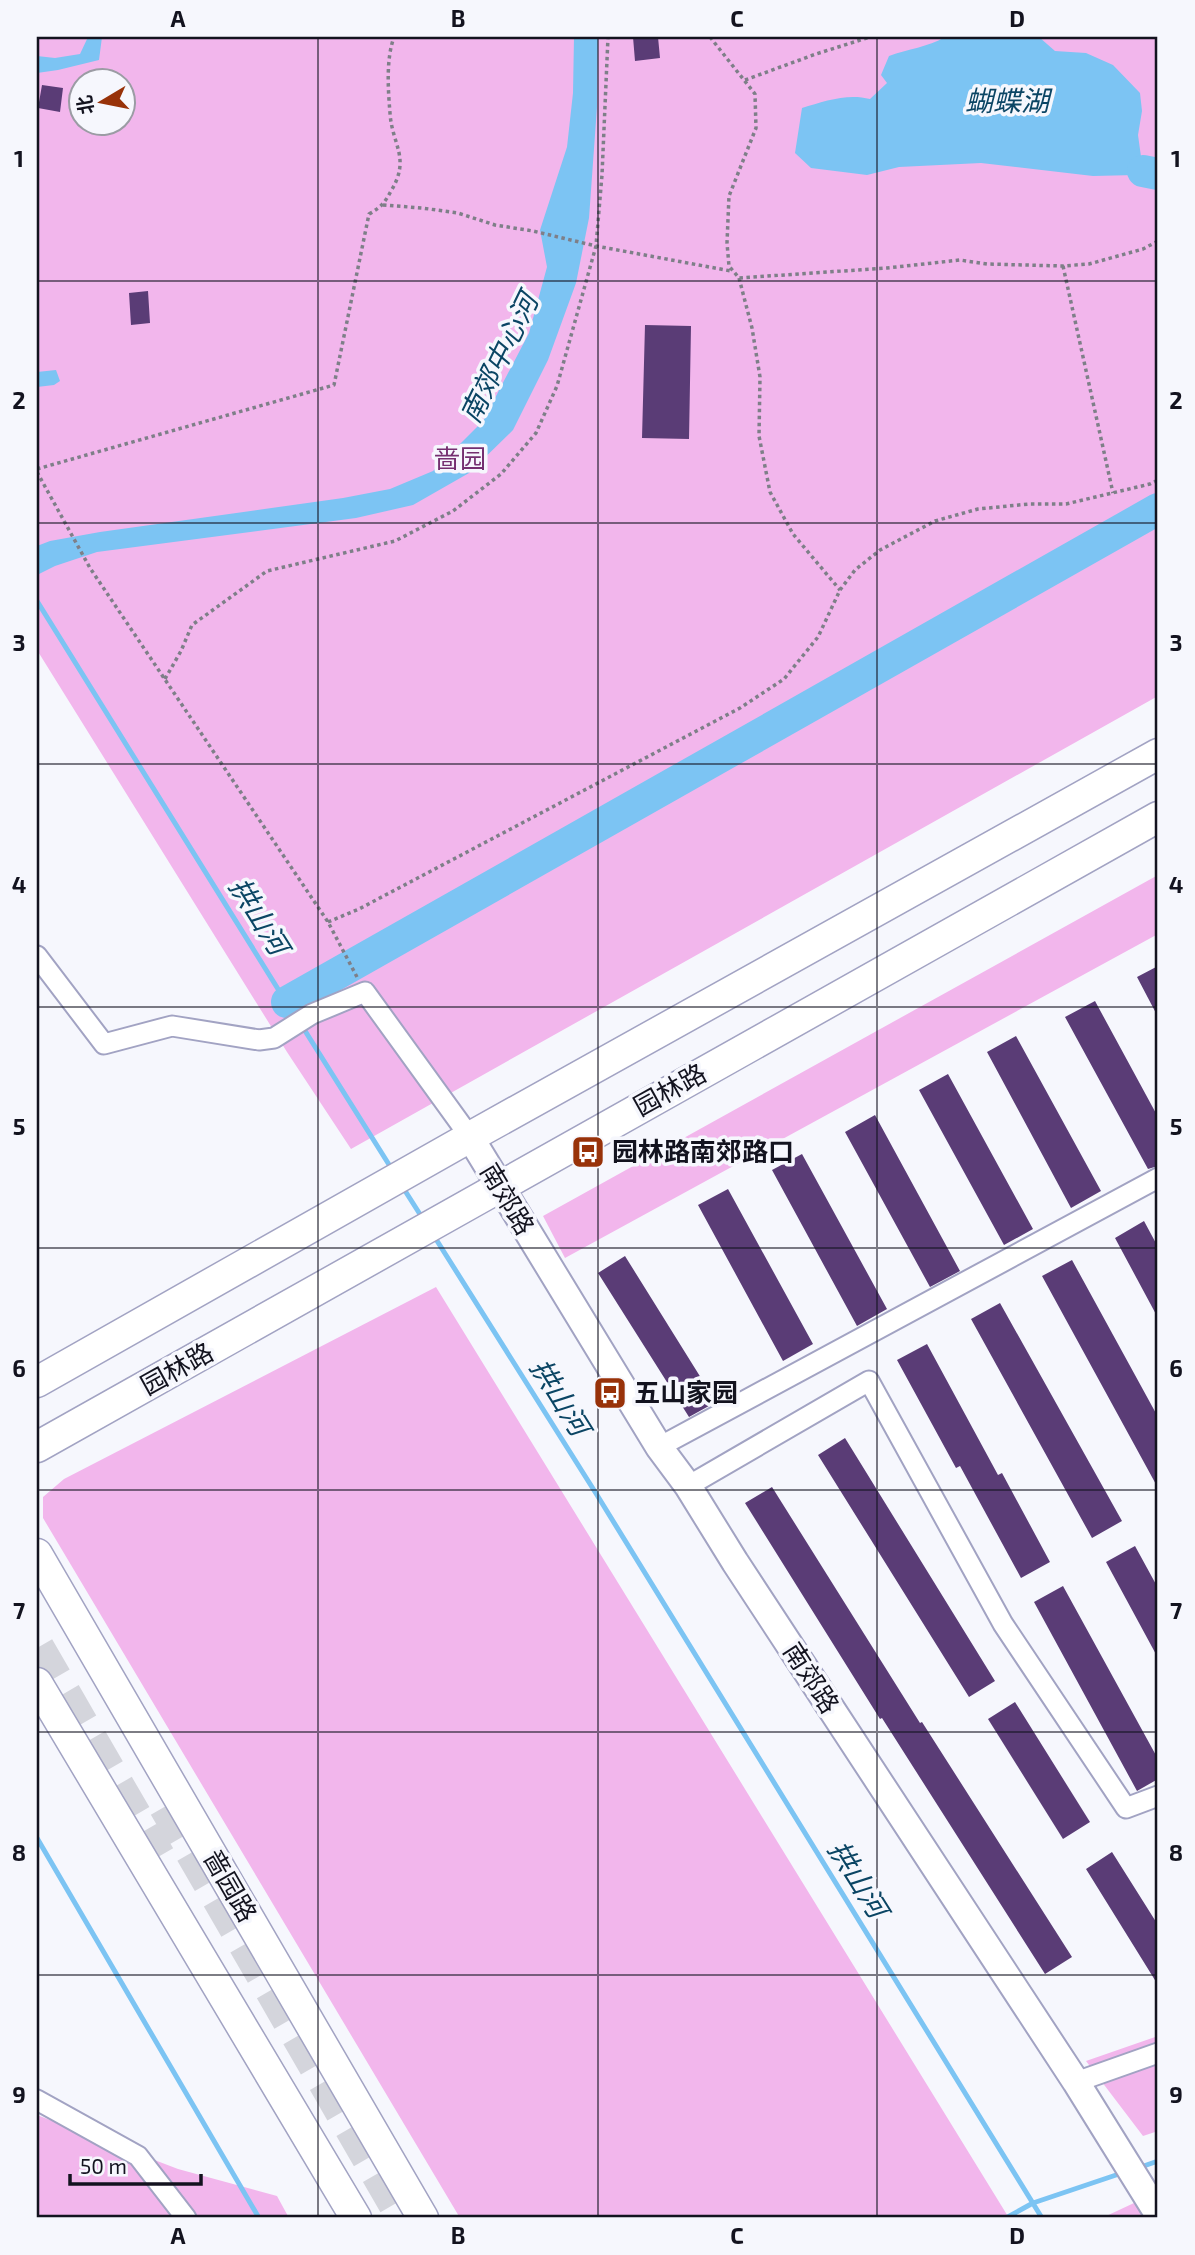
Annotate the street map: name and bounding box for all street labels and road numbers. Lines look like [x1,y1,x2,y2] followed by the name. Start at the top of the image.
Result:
[628,1056,711,1121] street label: 园林路
[475,1157,542,1240] street label: 南郊路
[135,1335,218,1400] street label: 园林路
[778,1636,847,1718] street label: 南郊路
[198,1844,264,1927] street label: 啬园路

